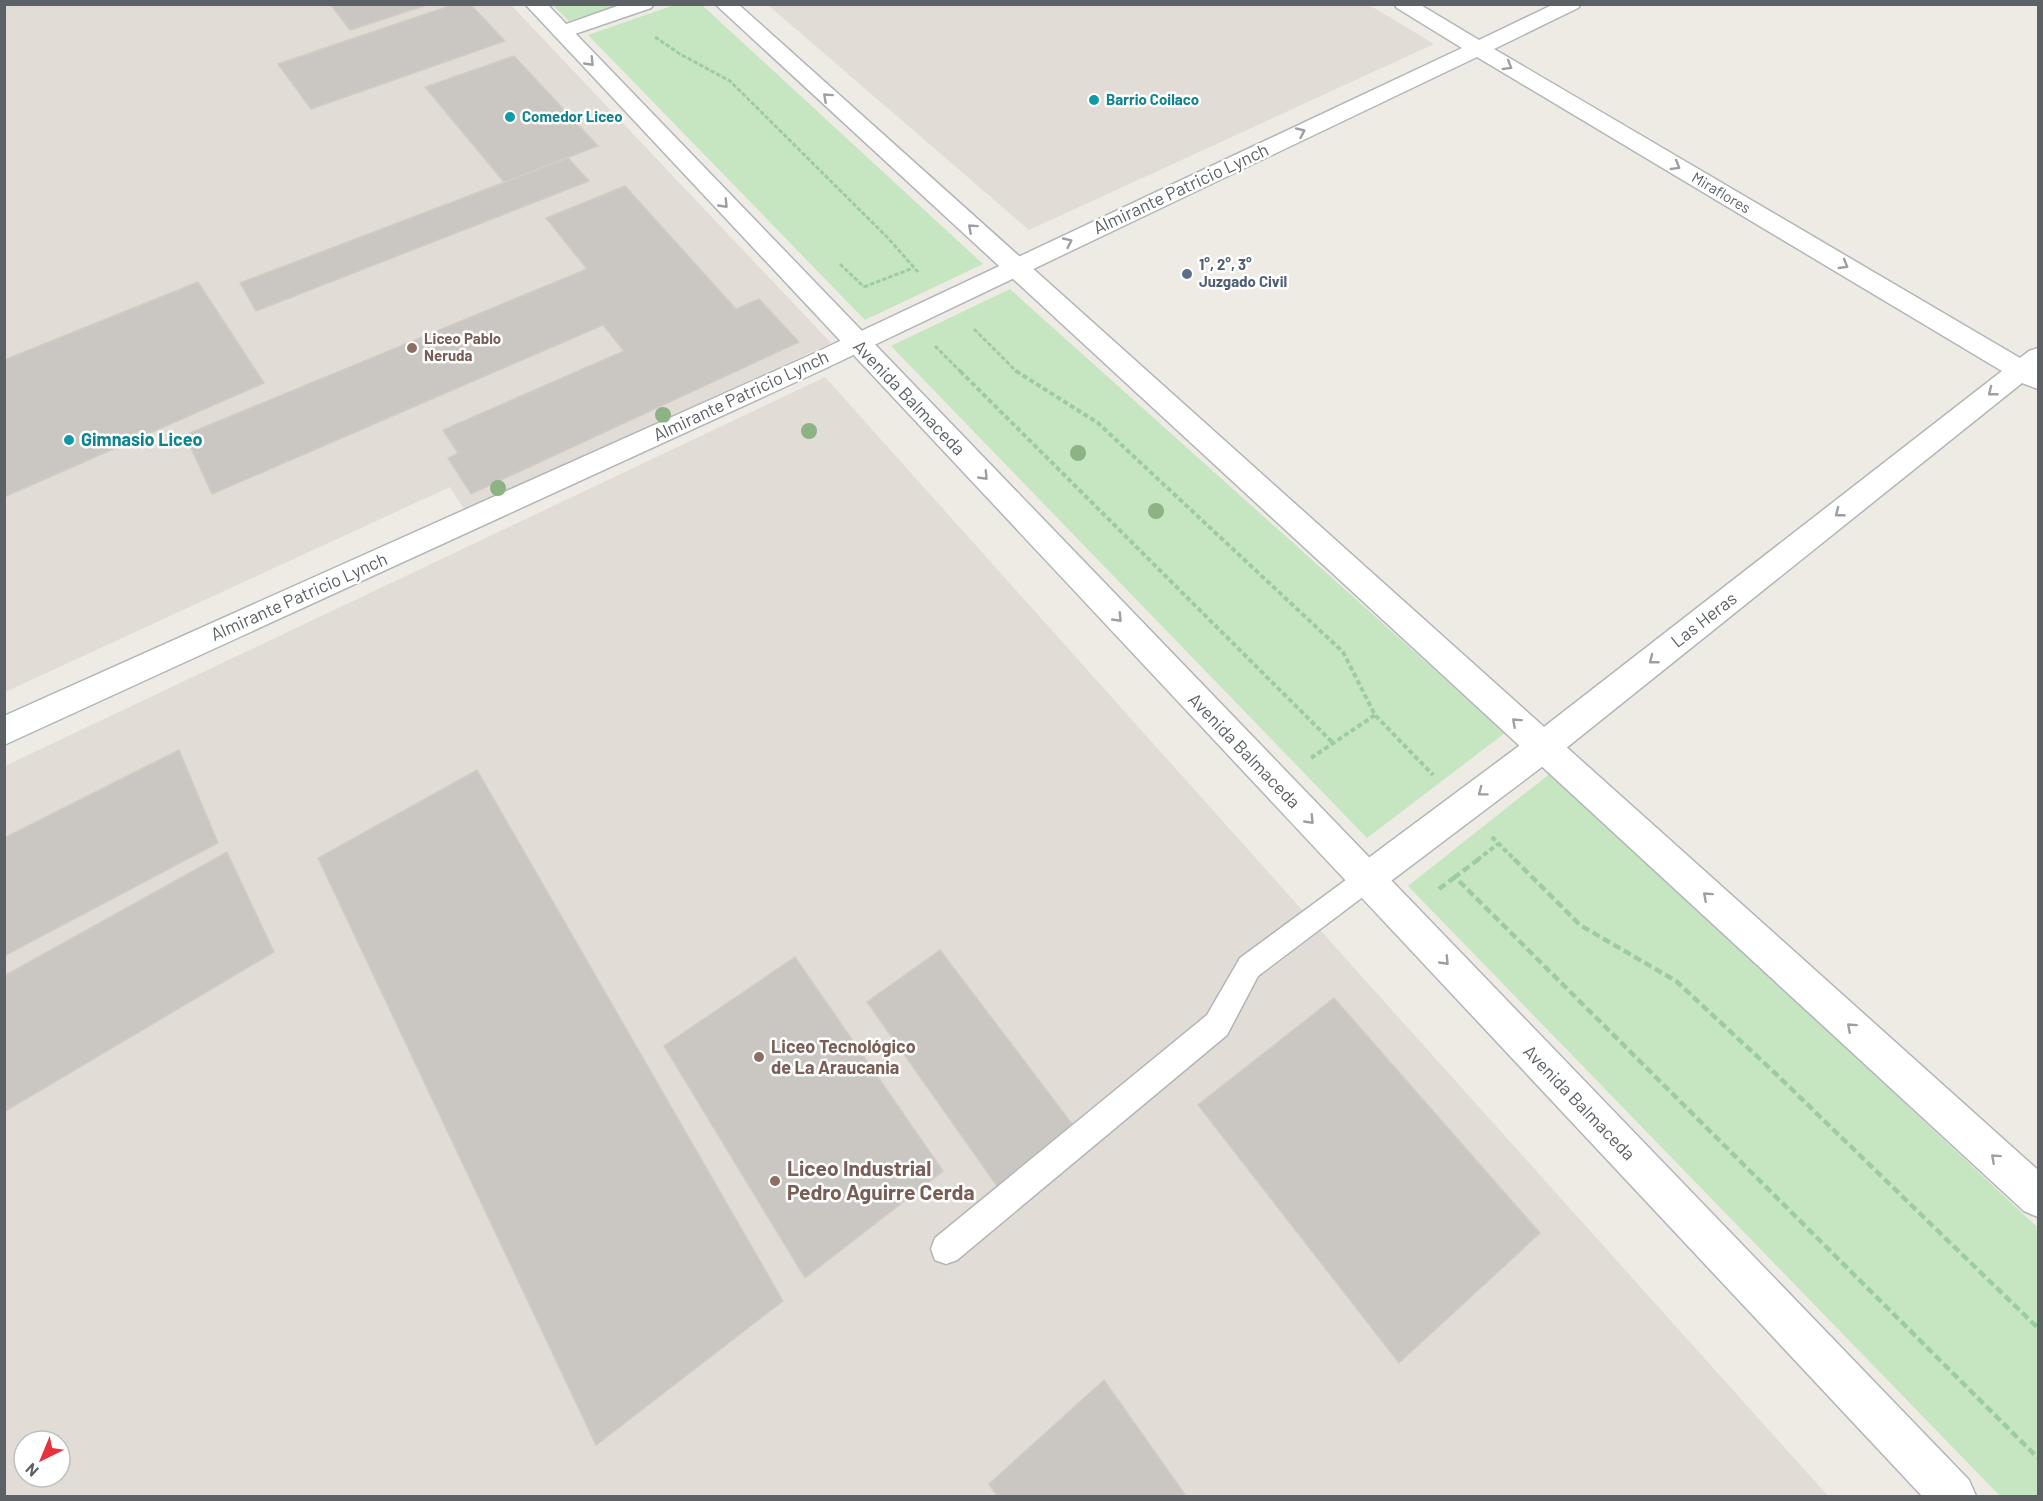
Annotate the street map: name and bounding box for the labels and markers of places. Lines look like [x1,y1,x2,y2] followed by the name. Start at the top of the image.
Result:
[1106,90,1199,108] place label: Barrio Coilaco
[1087,93,1101,107] marker: Barrio Coilaco
[522,107,623,125] place label: Comedor Liceo
[503,110,517,124] marker: Comedor Liceo
[1199,255,1287,290] place label: 1°, 2°, 3° Juzgado Civil
[1180,267,1194,281] marker: 1°, 2°, 3° Juzgado Civil
[424,329,501,364] place label: Liceo Pablo Neruda
[405,341,419,355] marker: Liceo Pablo Neruda
[81,428,203,450] place label: Gimnasio Liceo
[62,433,76,447] marker: Gimnasio Liceo
[771,1035,916,1078] place label: Liceo Tecnológico de La Araucania
[752,1050,766,1064] marker: Liceo Tecnológico de La Araucania
[787,1155,975,1204] place label: Liceo Industrial Pedro Aguirre Cerda
[768,1174,782,1188] marker: Liceo Industrial Pedro Aguirre Cerda

